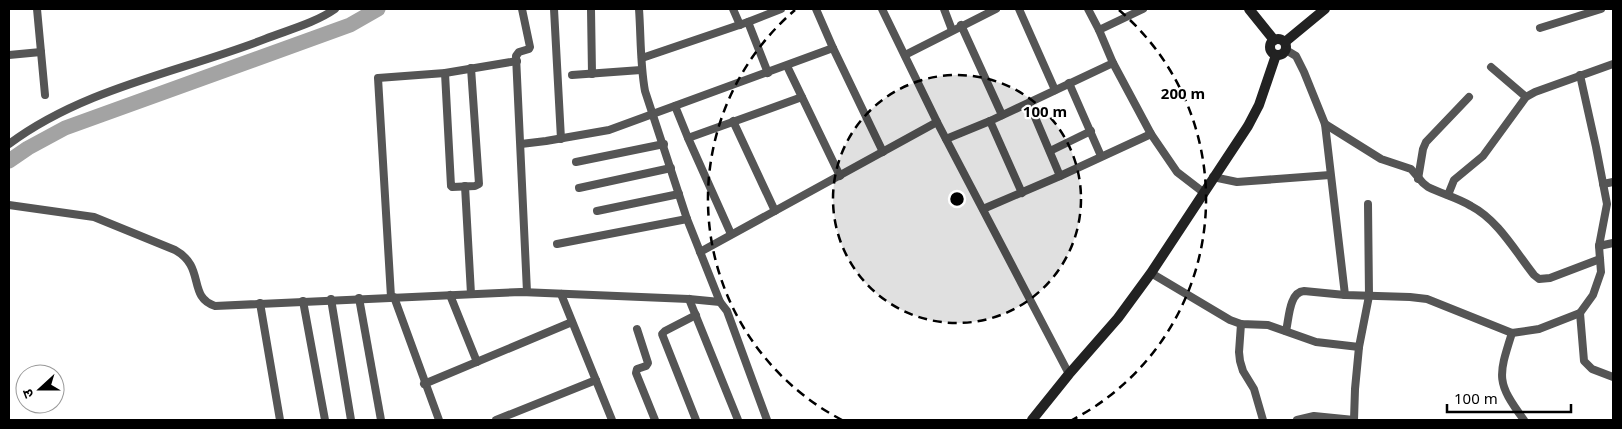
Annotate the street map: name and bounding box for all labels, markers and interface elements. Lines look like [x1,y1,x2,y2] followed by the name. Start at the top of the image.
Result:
[1161,83,1205,103] text: 200 m
[1023,101,1067,121] text: 100 m
[948,190,966,208] centre of rings
[15,364,65,414] north arrow
[1447,382,1571,414] scale bar
[17,386,38,401] text: उ
[1454,388,1498,408] text: 100 m

